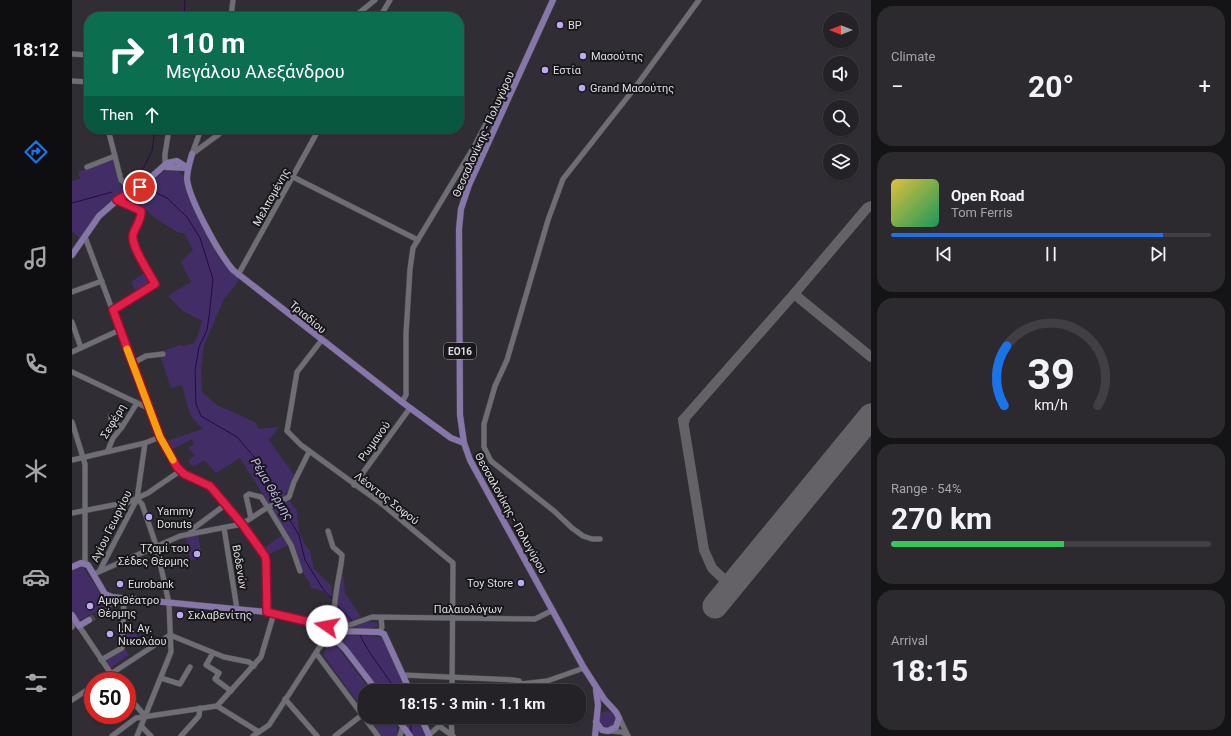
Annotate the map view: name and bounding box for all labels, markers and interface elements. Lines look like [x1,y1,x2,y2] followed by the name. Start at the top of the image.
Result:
[823,12,859,48] north arrow
[823,12,859,180] map controls
[568,19,582,32] place label: BP
[555,20,565,30] marker: BP
[166,27,245,60] text: 110 m
[100,28,152,80] icon: right
[13,39,59,60] text: 18:12
[891,49,935,64] text: Climate
[591,50,643,63] place label: Μασούτης
[578,51,588,61] marker: Μασούτης
[823,56,859,92] button: sound
[166,61,345,82] text: Μεγάλου Αλεξάνδρου
[553,64,582,77] place label: Εστία
[540,65,550,75] marker: Εστία
[450,69,517,199] street label: Θεσσαλονίκης - Πολυγύρου
[1028,69,1074,104] text: 20°
[891,74,904,99] text: −
[1199,74,1211,99] text: +
[590,82,674,95] place label: Grand Μασούτης
[577,83,587,93] marker: Grand Μασούτης
[823,100,859,136] button: search
[141,104,163,126] icon: ahead
[100,106,133,124] text: Then
[22,138,50,166] icon: directions
[823,144,859,180] button: layers
[250,166,293,228] street label: Μελπομένης
[123,170,157,204] pin
[129,176,151,198] icon: arrive
[951,187,1025,205] text: Open Road
[951,205,1013,220] text: Tom Ferris
[933,243,955,265] icon: previous
[1040,243,1062,265] icon: pause
[1147,243,1169,265] icon: next
[22,244,50,272] icon: music
[287,298,329,336] street label: Τριαδίου
[444,343,476,359] road number: ΕΟ16
[22,350,50,378] icon: phone
[1027,350,1075,399] text: 39
[1034,397,1068,413] text: km/h
[98,401,129,441] street label: Σεφέρη
[356,419,393,464] street label: Ρωμανού
[472,450,549,576] street label: Θεσσαλονίκης - Πολυγύρου
[248,455,296,523] water label: Ρέμα Θέρμης
[22,457,50,485] icon: climate
[352,469,421,527] street label: Λέοντος Σοφού
[891,481,961,496] text: Range · 54%
[88,488,134,564] street label: Αγίου Γεωργίου
[891,501,992,536] text: 270 km
[157,505,194,531] place label: Yammy Donuts
[144,512,154,522] marker: Yammy Donuts
[118,542,189,568] place label: Τζαμί του Σέδες Θέρμης
[229,544,250,591] street label: Βοδενών
[192,549,202,559] marker: Τζαμί του Σέδες Θέρμης
[22,563,50,591] icon: car
[467,577,513,590] place label: Toy Store
[128,578,174,591] place label: Eurobank
[516,578,526,588] marker: Toy Store
[115,579,125,589] marker: Eurobank
[98,594,159,620] place label: Αμφιθέατρο Θέρμης
[85,601,95,611] marker: Αμφιθέατρο Θέρμης
[434,603,503,616] street label: Παλαιολόγων
[306,605,348,647] position arrow
[188,609,252,622] place label: Σκλαβενίτης
[175,610,185,620] marker: Σκλαβενίτης
[118,622,166,648] place label: Ι.Ν. Αγ. Νικολάου
[105,629,115,639] marker: Ι.Ν. Αγ. Νικολάου
[891,633,928,648] text: Arrival
[891,653,968,688] text: 18:15
[22,669,50,697] icon: filters
[84,672,136,724] speed limit sign: 50
[399,695,545,713] text: 18:15 · 3 min · 1.1 km

